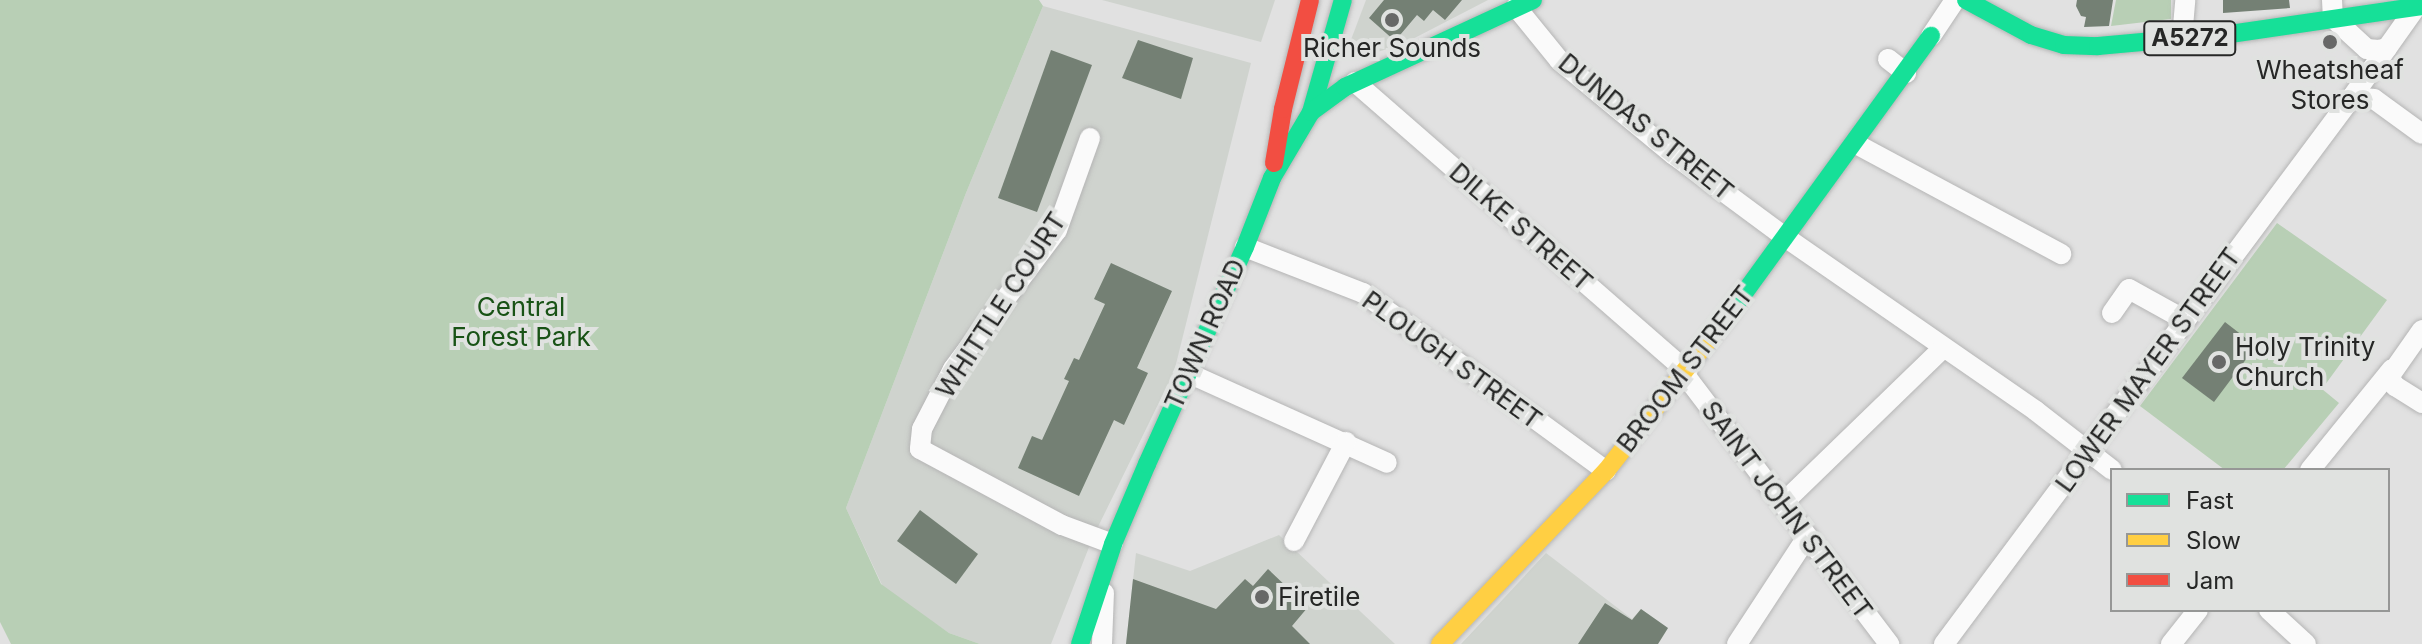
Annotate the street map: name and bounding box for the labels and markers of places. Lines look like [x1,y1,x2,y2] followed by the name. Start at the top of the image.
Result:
[1383,11,1401,29] marker: Richer Sounds
[1303,32,1481,64] place label: Richer Sounds
[2321,33,2339,51] marker: Wheatsheaf Stores
[2256,54,2404,116] place label: Wheatsheaf Stores
[2235,331,2375,392] place label: Holy Trinity Church
[2210,353,2228,371] marker: Holy Trinity Church
[1278,581,1360,613] place label: Firetile
[1253,588,1271,606] marker: Firetile

